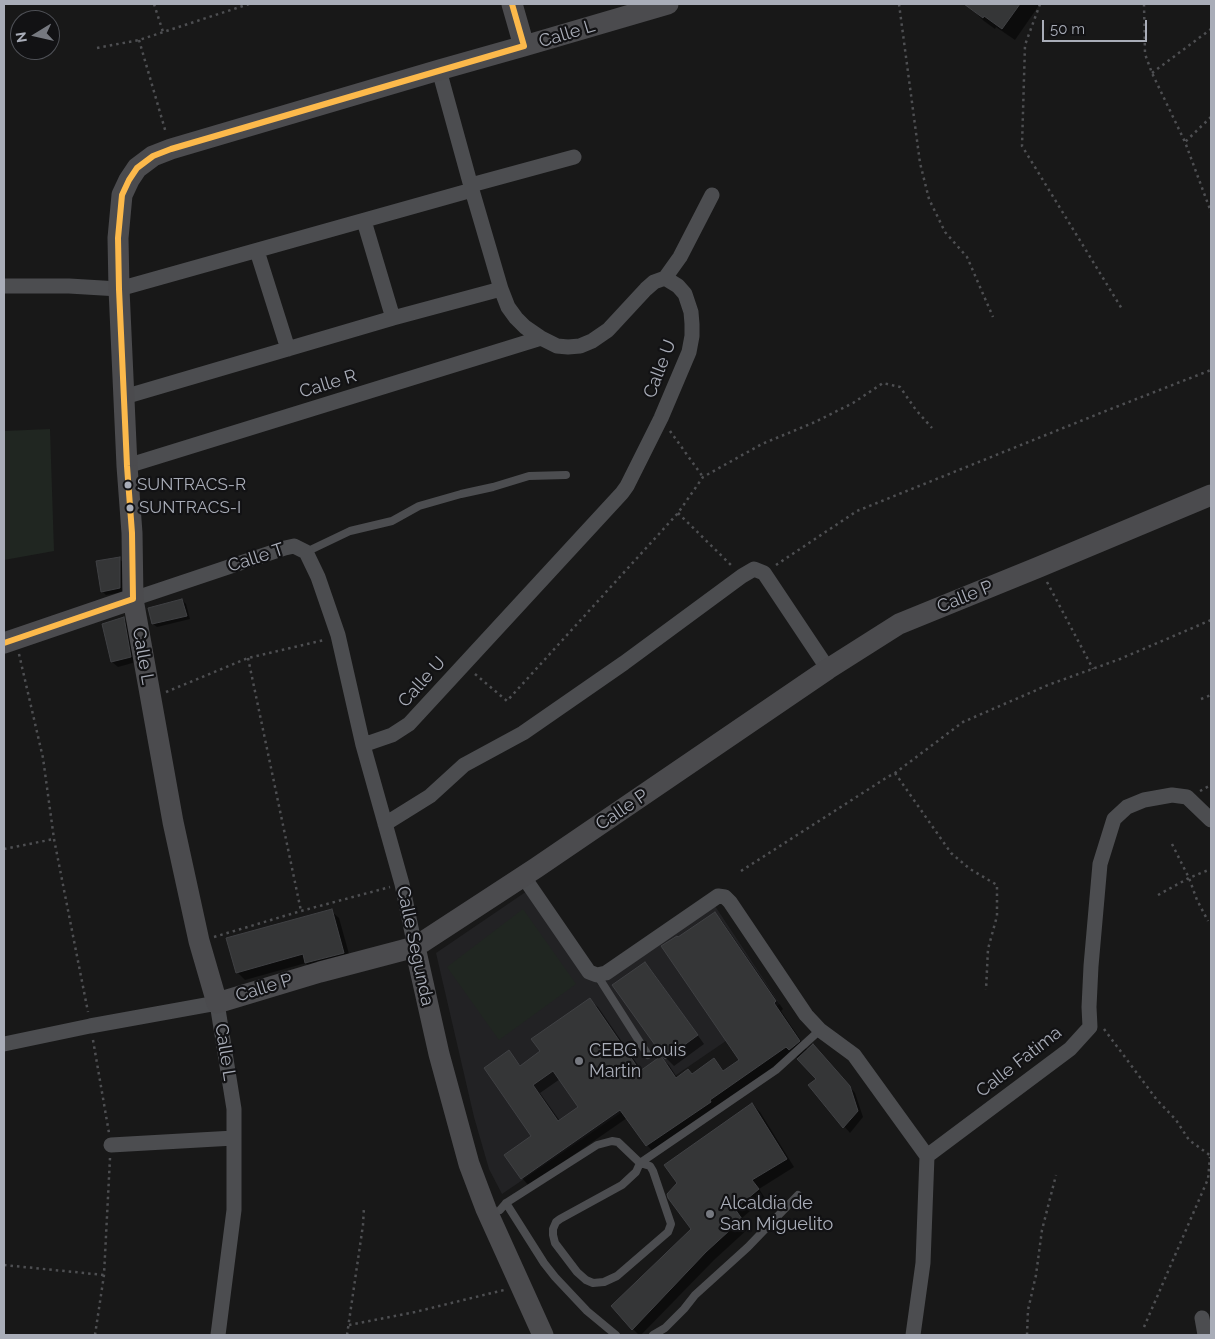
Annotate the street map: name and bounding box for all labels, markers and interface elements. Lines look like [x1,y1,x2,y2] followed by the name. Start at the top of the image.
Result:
[10,10,60,60] north arrow
[1045,10,1150,42] scale bar
[536,15,598,53] street label: Calle L
[1050,20,1085,38] text: 50 m
[12,31,30,44] text: N
[639,337,681,401] street label: Calle U
[297,365,359,403] street label: Calle R
[137,475,246,495] place label: SUNTRACS-R
[123,480,133,490] marker: SUNTRACS-R
[139,498,241,518] place label: SUNTRACS-I
[125,503,135,513] marker: SUNTRACS-I
[225,539,287,577] street label: Calle T
[934,576,996,618] street label: Calle P
[127,626,159,686] street label: Calle L
[394,652,450,712] street label: Calle U
[592,785,652,835] street label: Calle P
[392,884,438,1008] street label: Calle Segunda
[233,969,295,1007] street label: Calle P
[210,1022,240,1082] street label: Calle L
[972,1022,1066,1102] street label: Calle Fatima
[589,1040,686,1082] place label: CEBG Louis Martin
[573,1055,585,1067] marker: CEBG Louis Martin
[720,1193,833,1236] place label: Alcaldía de San Miguelito
[704,1208,716,1220] marker: Alcaldía de San Miguelito

